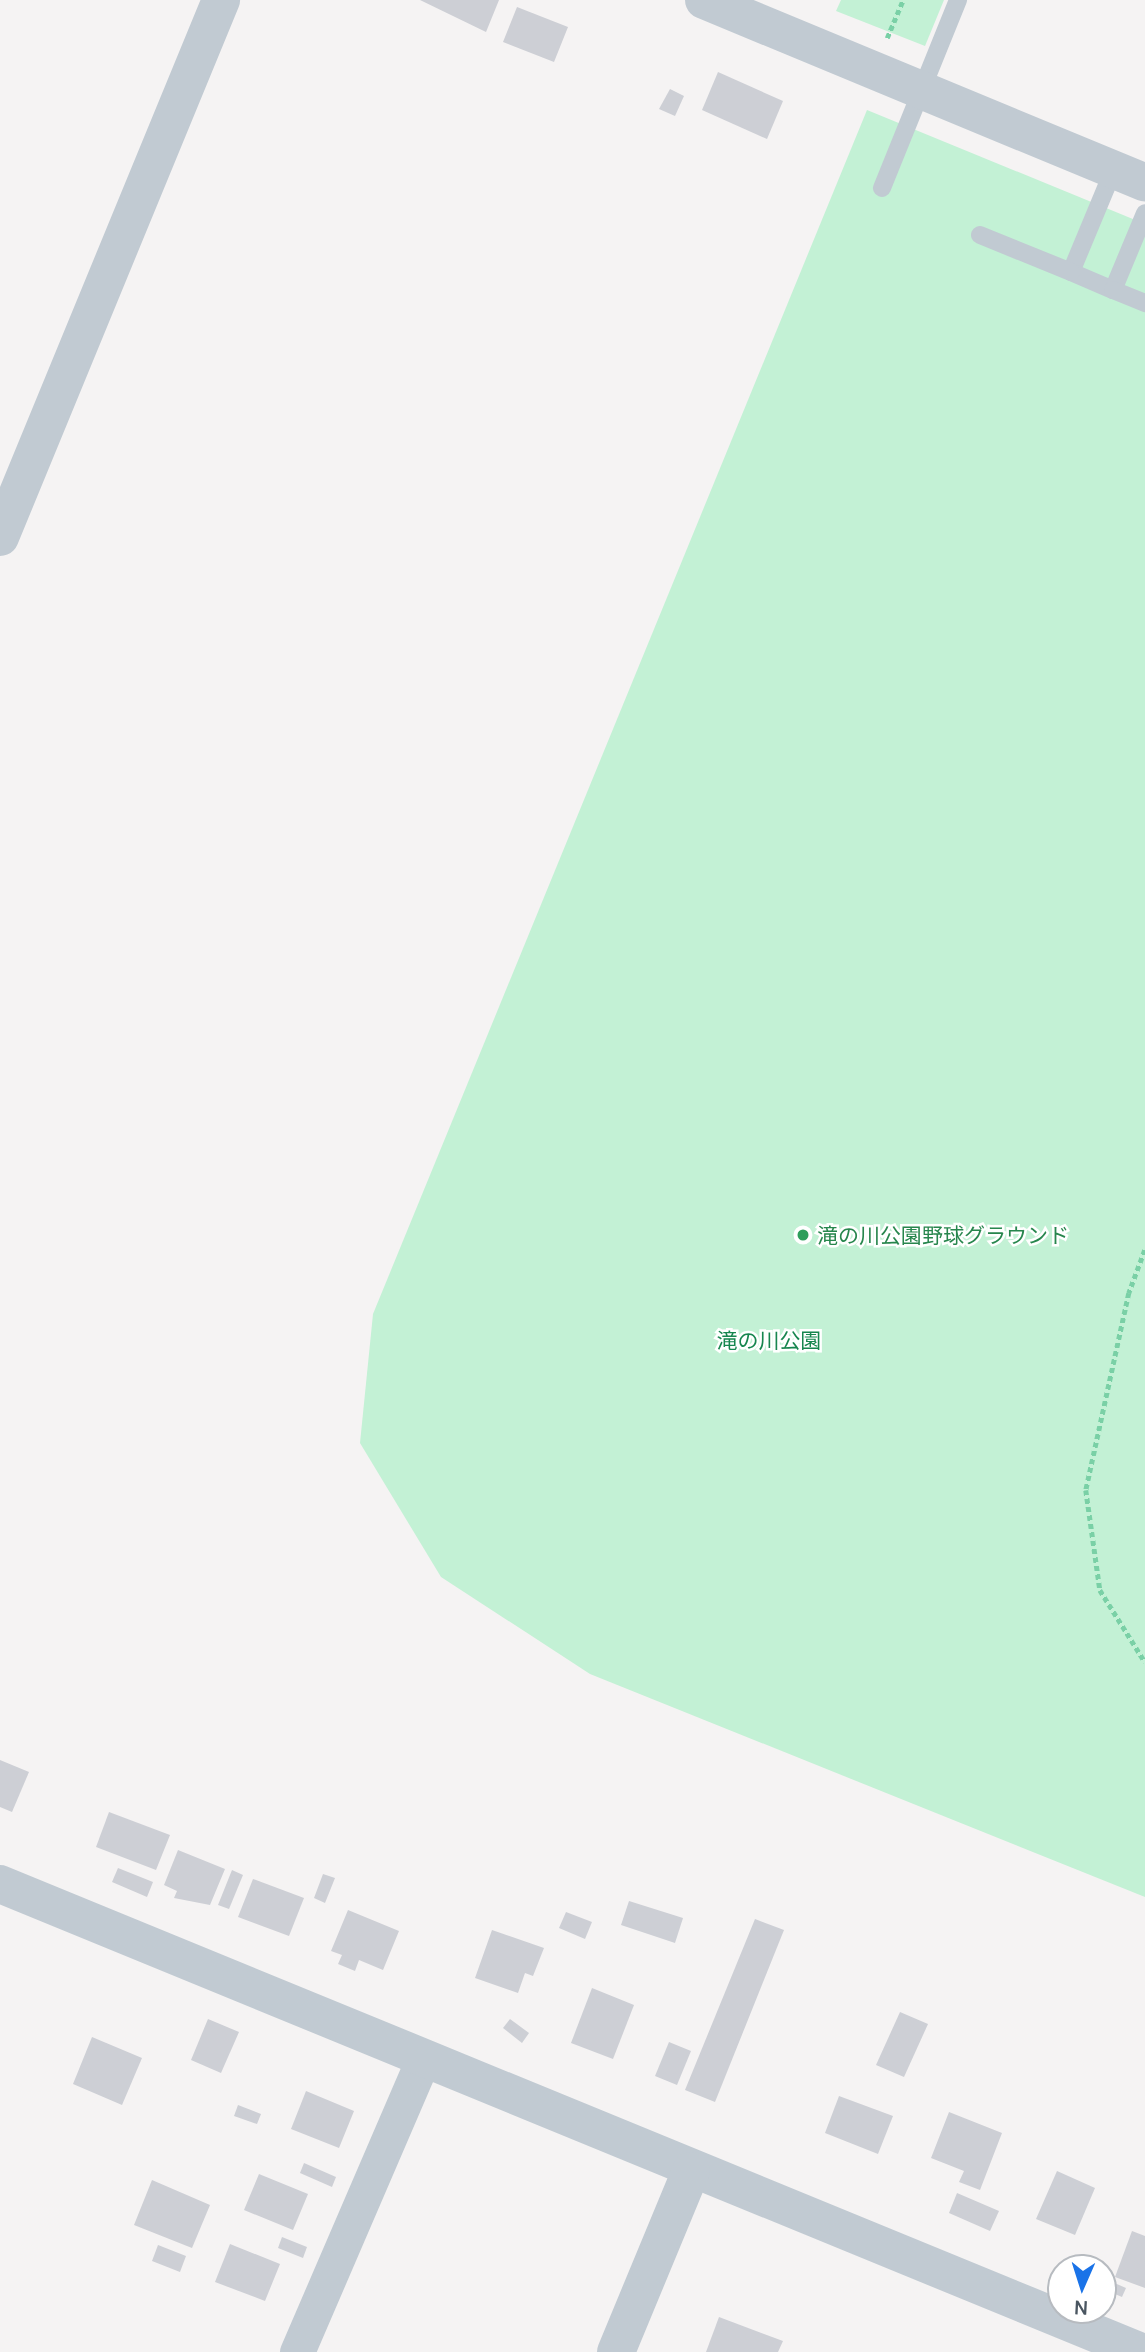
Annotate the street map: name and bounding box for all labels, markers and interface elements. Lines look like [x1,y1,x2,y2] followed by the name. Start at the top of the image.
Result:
[817,1222,1069,1248] place label: 滝の川公園野球グラウンド
[795,1227,811,1243] marker: 滝の川公園野球グラウンド
[717,1327,821,1353] park label: 滝の川公園
[1047,2254,1117,2324] north arrow
[1074,2295,1089,2321] text: N

